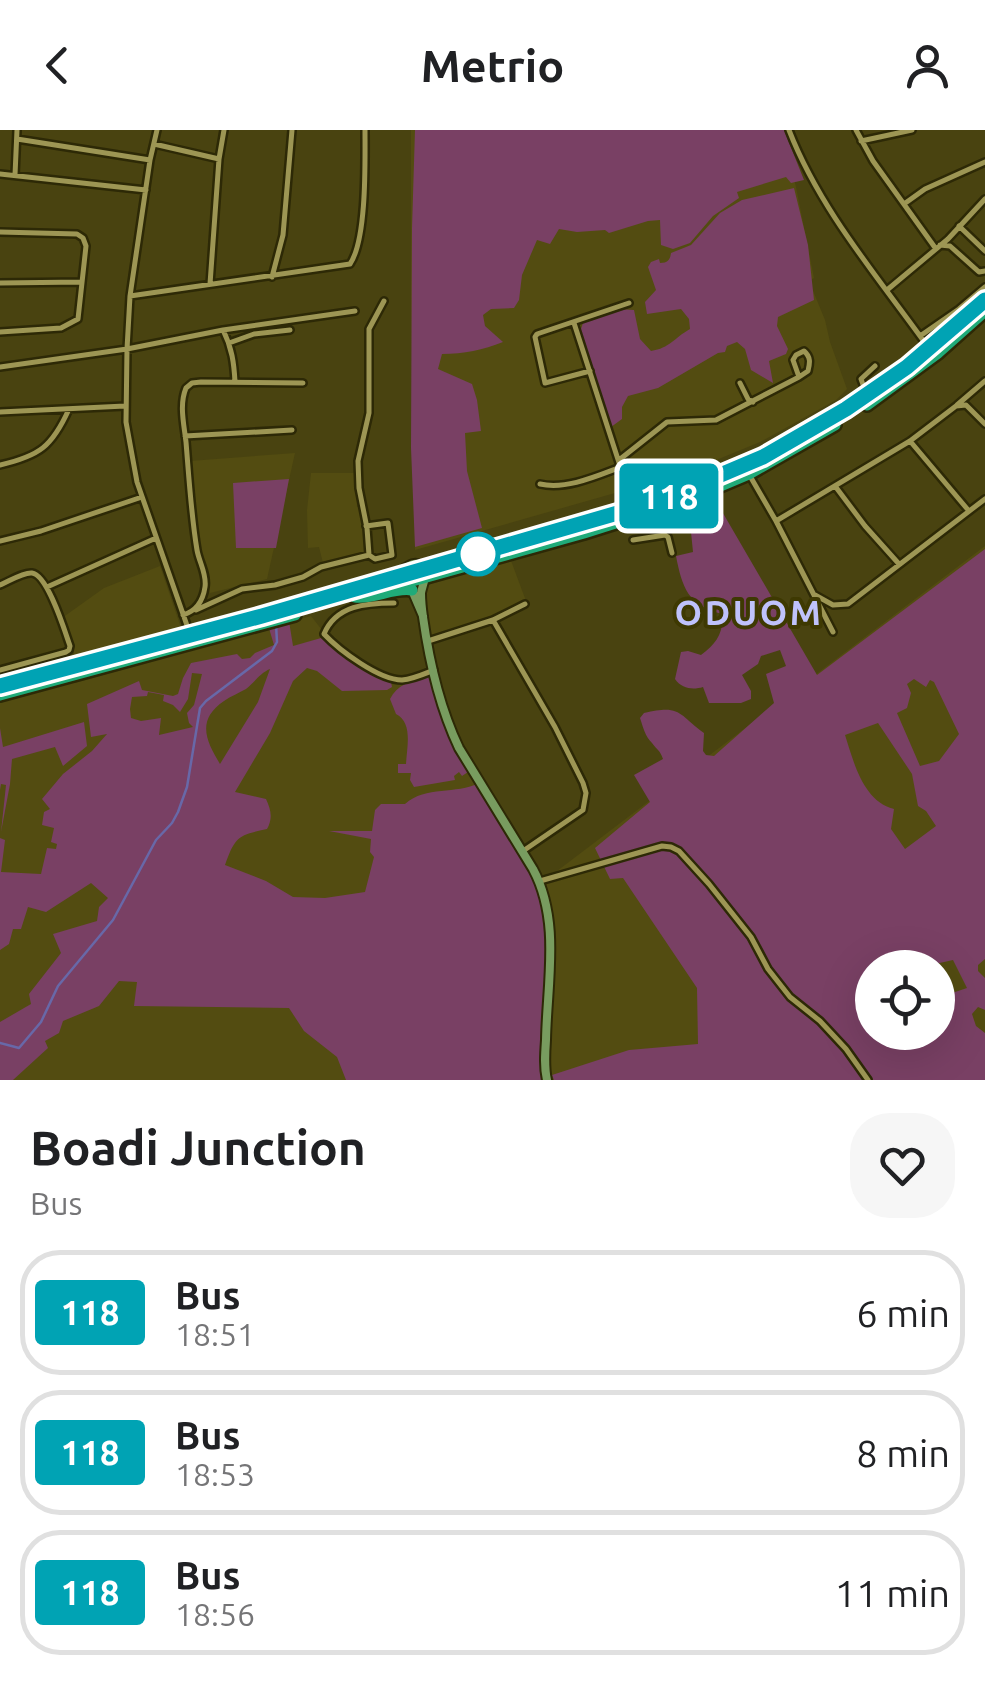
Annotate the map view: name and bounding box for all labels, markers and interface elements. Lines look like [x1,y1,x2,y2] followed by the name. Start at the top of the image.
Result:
[30,38,85,93] icon: back
[900,38,955,93] icon: person
[421,40,564,91] text: Metrio
[612,464,726,528] line badge: 118
[639,476,699,516] text: 118
[457,533,499,575] unlabelled marker
[675,592,823,632] district label: ODUOM
[855,950,955,1050] map controls
[855,950,955,1050] button: locate
[850,1113,955,1218] button: heart
[30,1120,366,1174] text: Boadi Junction
[30,1185,82,1221] text: Bus
[175,1274,240,1316] text: Bus
[60,1292,120,1332] text: 118
[856,1292,950,1334] text: 6 min
[175,1316,255,1352] text: 18:51
[175,1414,240,1456] text: Bus
[60,1432,120,1472] text: 118
[856,1432,950,1474] text: 8 min
[175,1456,255,1492] text: 18:53
[175,1554,240,1596] text: Bus
[60,1572,120,1612] text: 118
[835,1572,950,1614] text: 11 min
[175,1596,255,1632] text: 18:56

